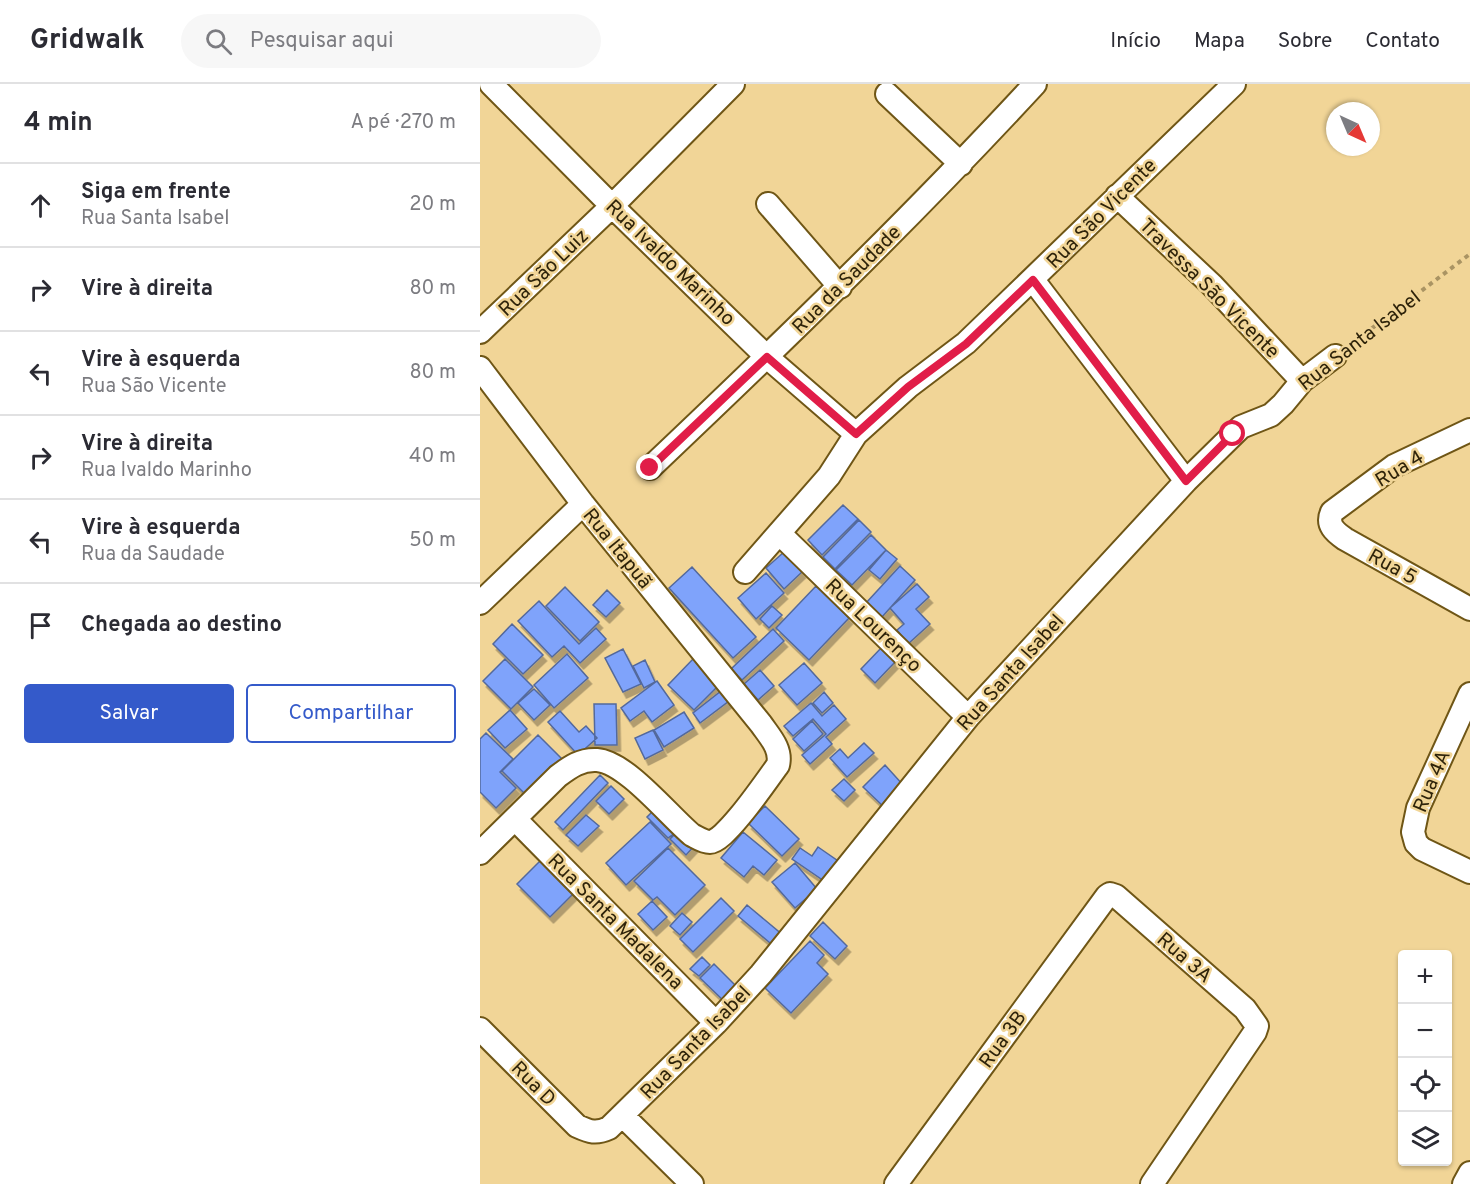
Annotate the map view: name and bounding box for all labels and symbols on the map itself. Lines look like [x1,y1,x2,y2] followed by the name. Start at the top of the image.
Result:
[1326,102,1380,156] north arrow
[1042,154,1163,275] street label: Rua São Vicente
[599,195,740,332] street label: Rua Ivaldo Marinho
[1133,214,1284,365] street label: Travessa São Vicente
[787,220,907,340] street label: Rua da Saudade
[494,224,595,323] street label: Rua São Luiz
[1294,286,1427,398] street label: Rua Santa Isabel
[1219,420,1245,446] route start
[1371,445,1429,494] street label: Rua 4
[636,454,662,480] route end
[576,504,657,595] street label: Rua Itapuã
[1363,544,1421,592] street label: Rua 5
[819,574,926,679] street label: Rua Lourenço
[952,609,1071,737] street label: Rua Santa Isabel
[1408,747,1458,817] street label: Rua 4A
[541,849,688,996] street label: Rua Santa Madalena
[1151,927,1217,990] street label: Rua 3A
[636,981,757,1106] street label: Rua Santa Isabel
[974,1006,1033,1074] street label: Rua 3B
[505,1056,561,1112] street label: Rua D

